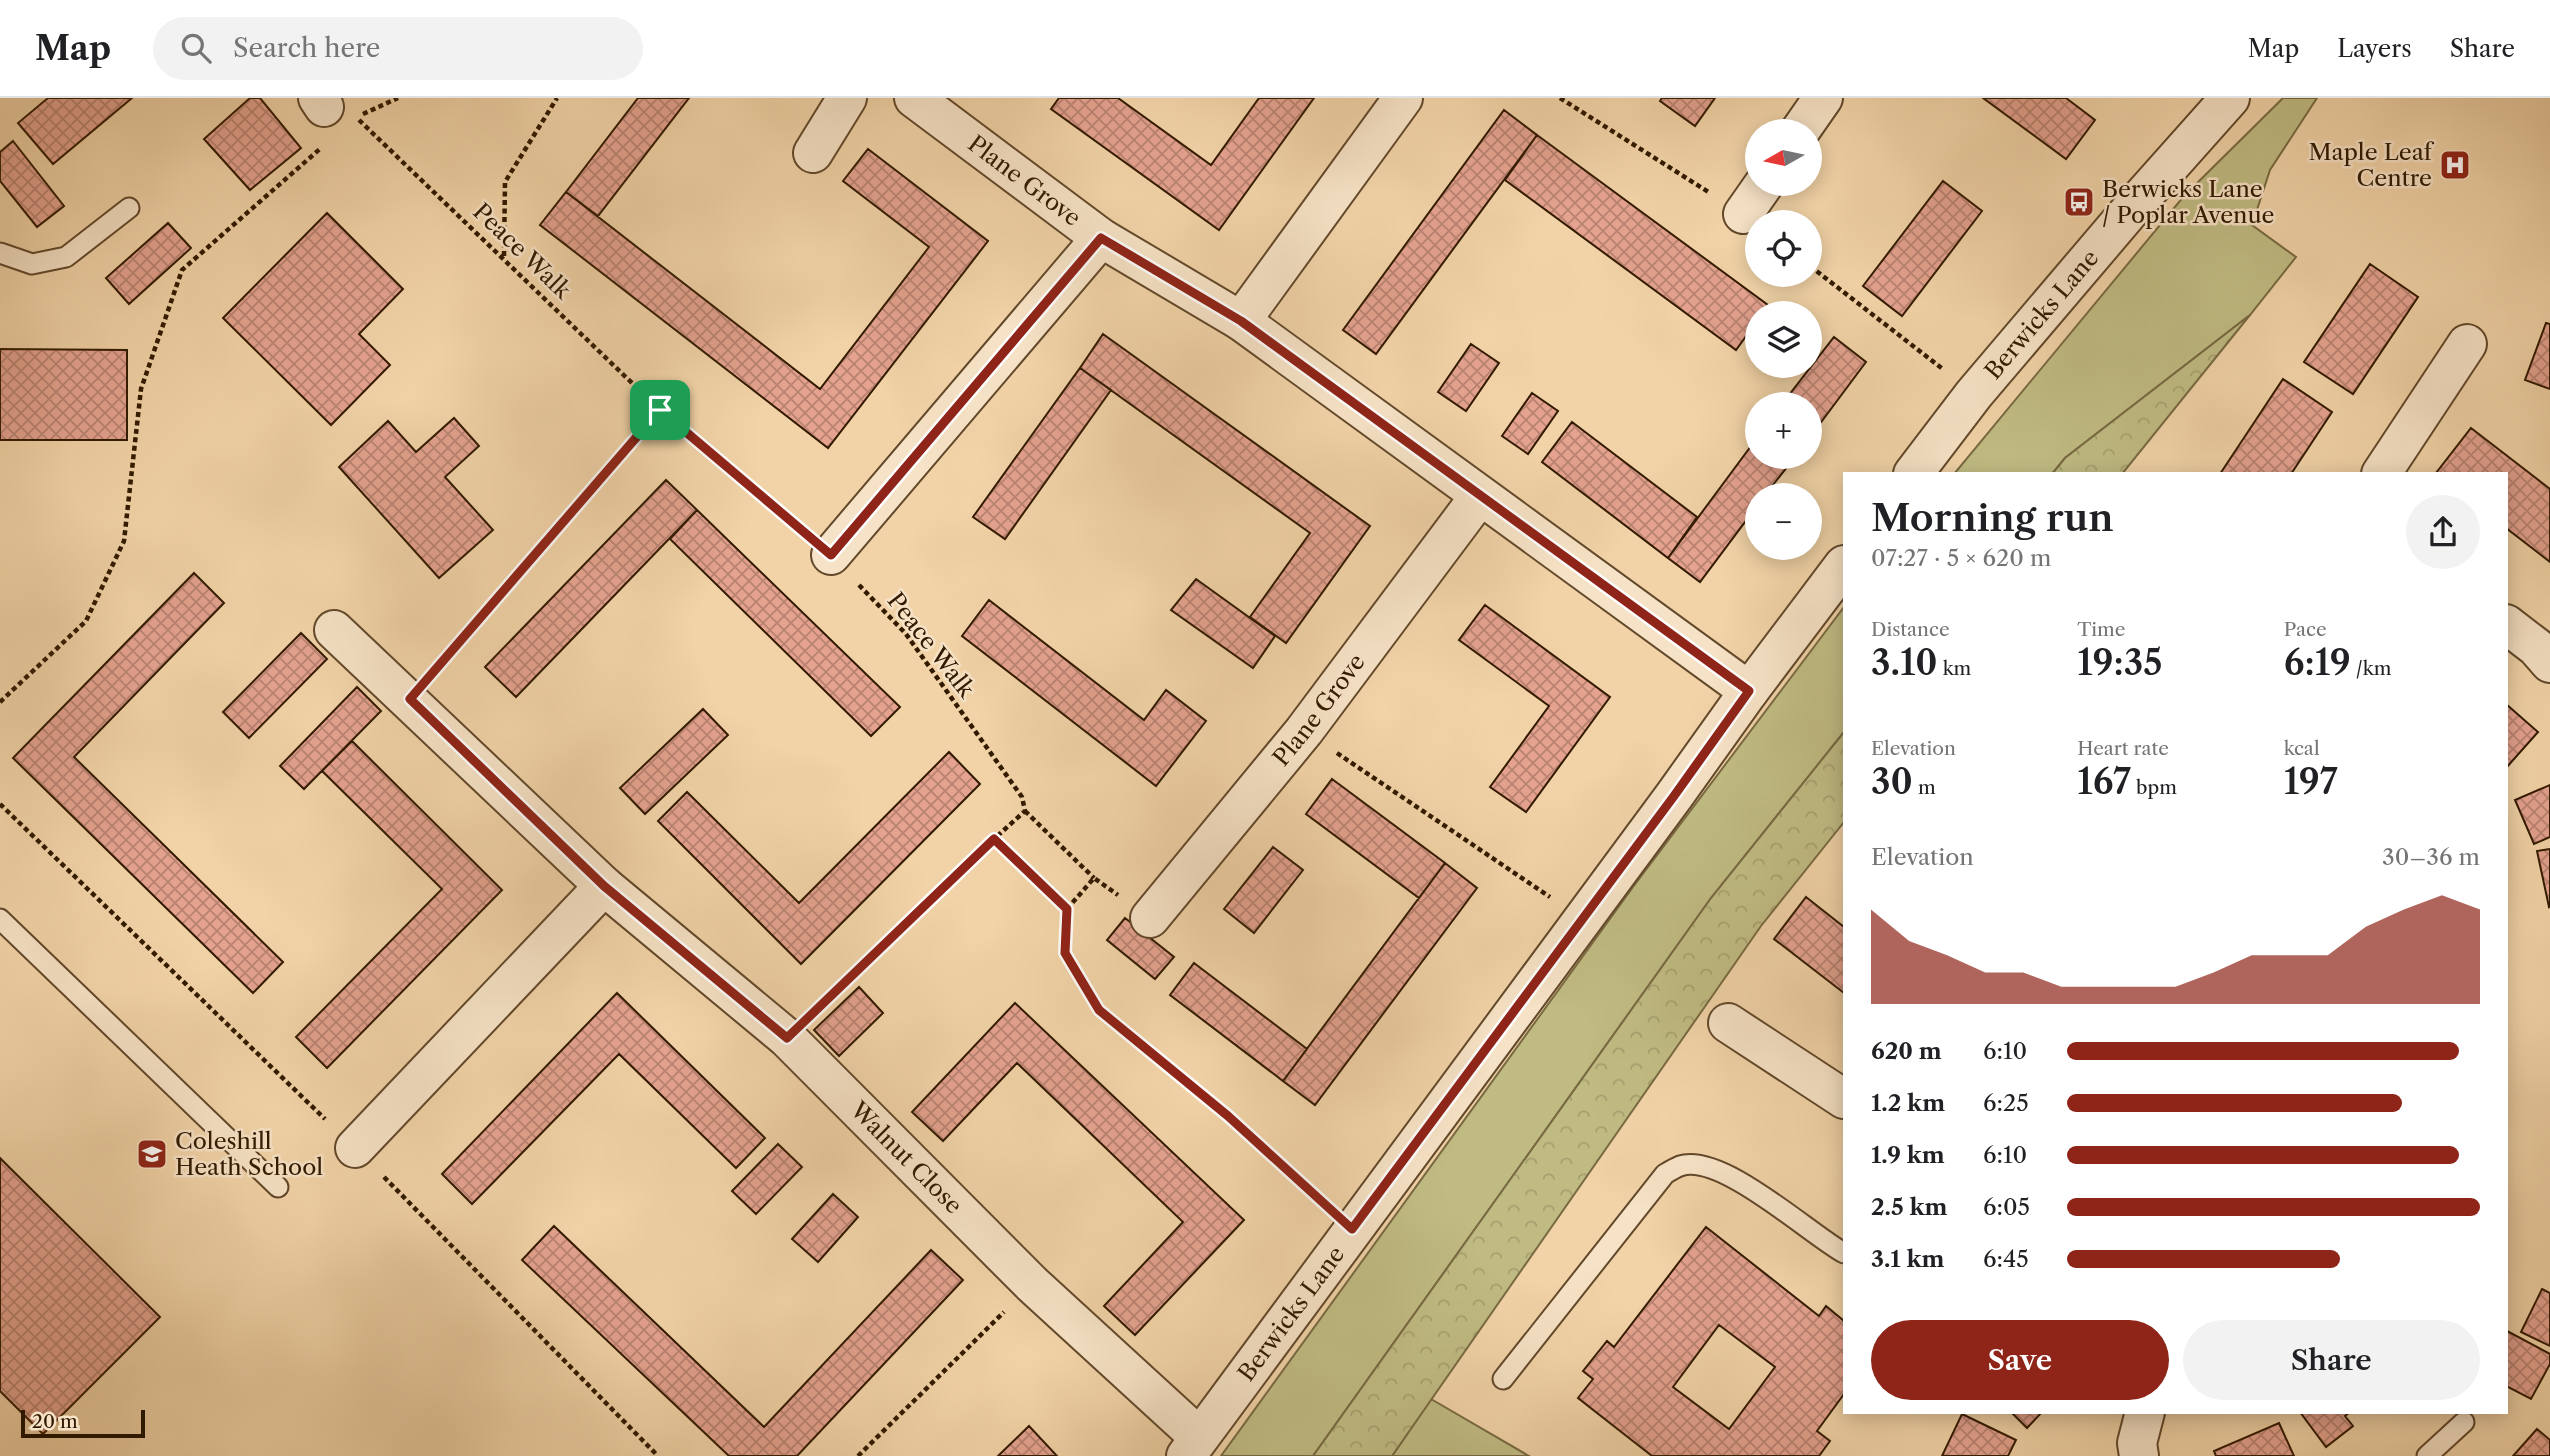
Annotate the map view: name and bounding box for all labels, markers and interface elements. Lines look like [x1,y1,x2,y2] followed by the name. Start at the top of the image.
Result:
[153,17,643,80] search box
[35,28,111,69] text: Map
[177,29,215,67] icon: search
[233,32,380,64] text: Search here
[2248,34,2299,63] text: Map
[2337,34,2412,63] text: Layers
[2450,34,2515,63] text: Share
[1745,119,1822,196] north arrow
[1745,119,1822,560] map controls
[963,129,1086,232] street label: Plane Grove
[2309,138,2435,192] place label: Maple Leaf Centre
[2438,148,2472,182] hospital icon: Maple Leaf Centre
[2102,175,2274,229] place label: Berwicks Lane / Poplar Avenue
[2062,185,2096,219] bus stop icon: Berwicks Lane / Poplar Avenue
[467,197,578,306] street label: Peace Walk
[1745,210,1822,287] button: locate
[1979,244,2104,385] street label: Berwicks Lane
[1745,301,1822,378] button: layers
[630,380,690,440] pin
[641,391,679,429] icon: arrive
[1745,392,1822,469] button: +
[1745,483,1822,560] button: −
[1871,494,2114,541] text: Morning run
[2406,495,2480,569] button: share
[1871,544,2051,572] text: 07:27 · 5 × 620 m
[881,587,982,704] street label: Peace Walk
[1871,618,1950,641] text: Distance
[2077,618,2125,641] text: Time
[2284,618,2327,641] text: Pace
[1871,641,1938,684] text: 3.10
[2077,641,2163,684] text: 19:35
[2284,641,2351,684] text: 6:19
[1267,648,1371,772] street label: Plane Grove
[1938,657,1971,680] text: km
[2351,657,2391,680] text: /km
[1871,737,1956,760] text: Elevation
[2077,737,2169,760] text: Heart rate
[2284,737,2320,760] text: kcal
[1871,760,1913,803] text: 30
[2077,760,2131,803] text: 167
[2284,760,2338,803] text: 197
[1913,776,1936,799] text: m
[2131,776,2177,799] text: bpm
[1871,843,1974,871] text: Elevation
[2382,843,2480,871] text: 30–36 m
[1871,1037,1942,1065] text: 620 m
[1983,1037,2027,1065] text: 6:10
[1871,1089,1945,1117] text: 1.2 km
[1983,1089,2029,1117] text: 6:25
[844,1095,968,1220] street label: Walnut Close
[175,1127,323,1181] place label: Coleshill Heath School
[135,1137,169,1171] school or university icon: Coleshill Heath School
[1871,1141,1945,1169] text: 1.9 km
[1983,1141,2027,1169] text: 6:10
[1871,1193,1947,1221] text: 2.5 km
[1983,1193,2030,1221] text: 6:05
[1232,1241,1350,1387] street label: Berwicks Lane
[1871,1245,1945,1273] text: 3.1 km
[1983,1245,2029,1273] text: 6:45
[1871,1320,2169,1400] button: Save
[2183,1320,2480,1400] button: Share
[21,1407,145,1439] scale bar
[32,1410,78,1433] text: 20 m

